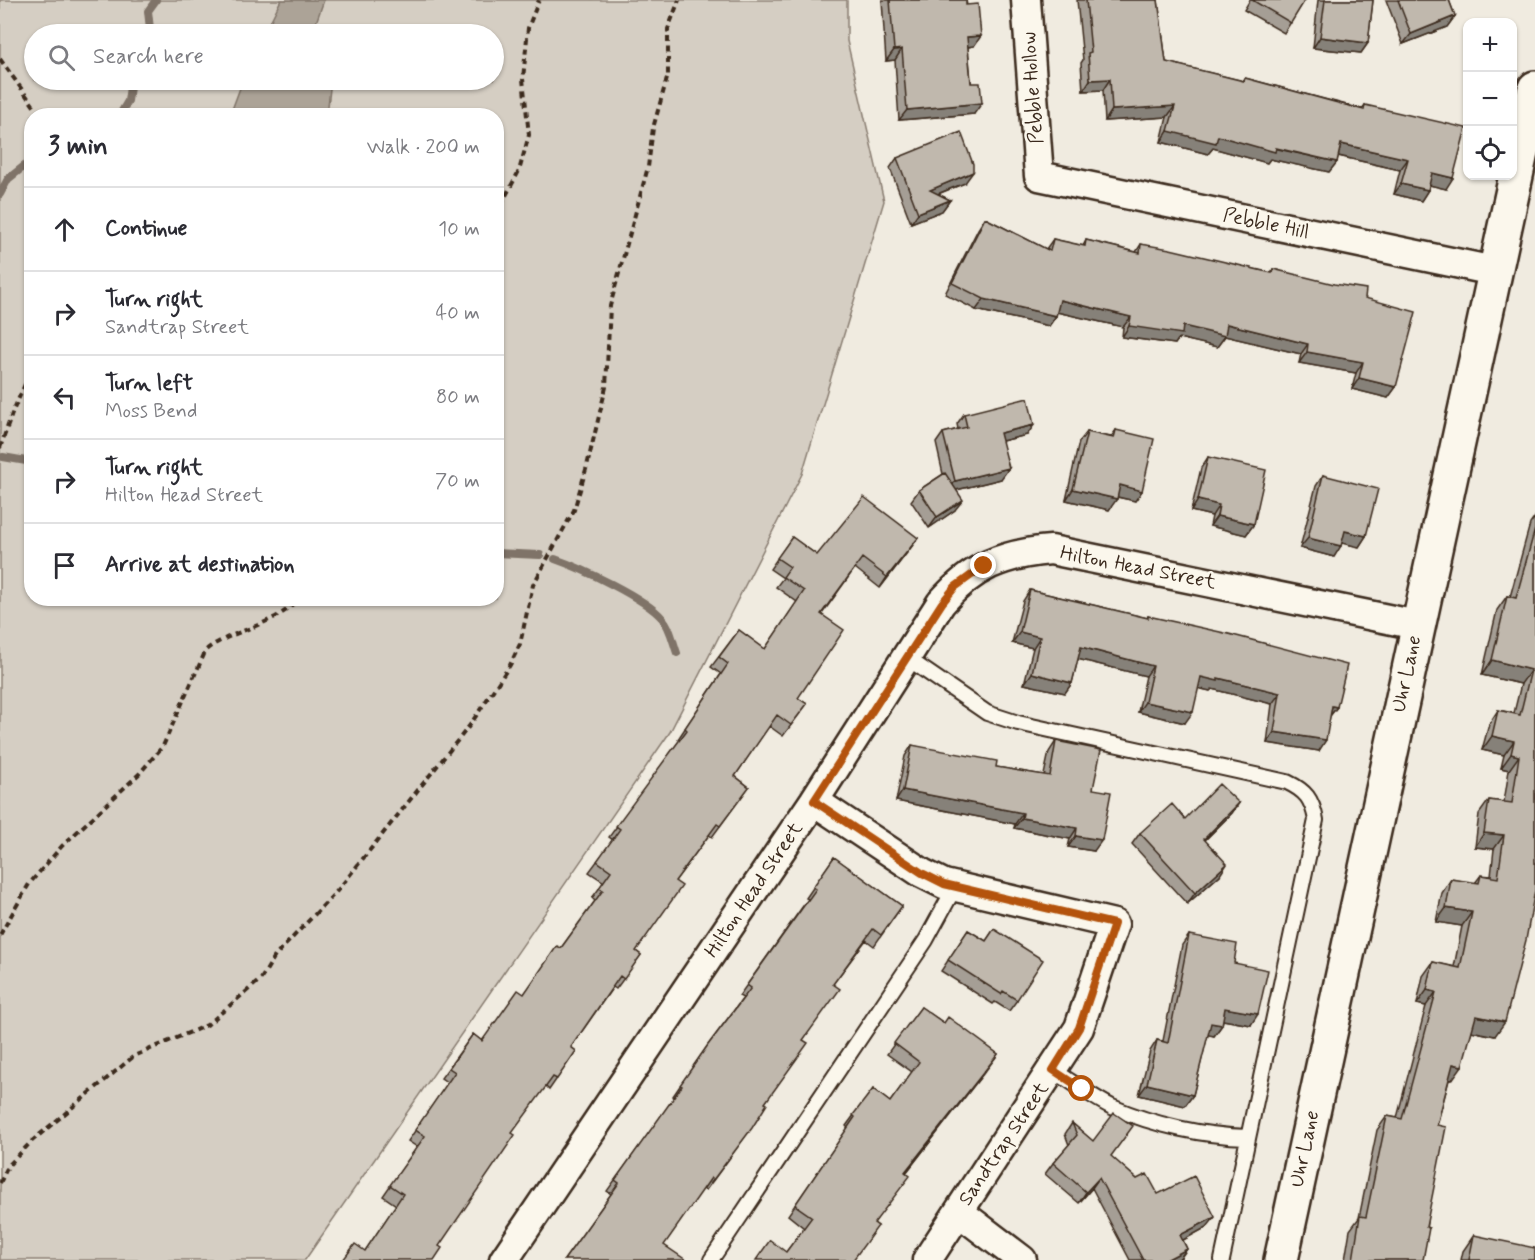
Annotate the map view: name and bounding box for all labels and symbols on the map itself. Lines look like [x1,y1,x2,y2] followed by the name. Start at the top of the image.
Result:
[1016,31,1050,145] street label: Pebble Hollow
[1221,202,1311,246] street label: Pebble Hill
[1058,540,1219,596] street label: Hilton Head Street
[970,552,996,578] route end
[1386,633,1428,715] street label: Uhr Lane
[699,817,810,963] street label: Hilton Head Street
[1068,1075,1094,1101] route start
[953,1077,1056,1211] street label: Sandtrap Street
[1284,1108,1326,1190] street label: Uhr Lane

